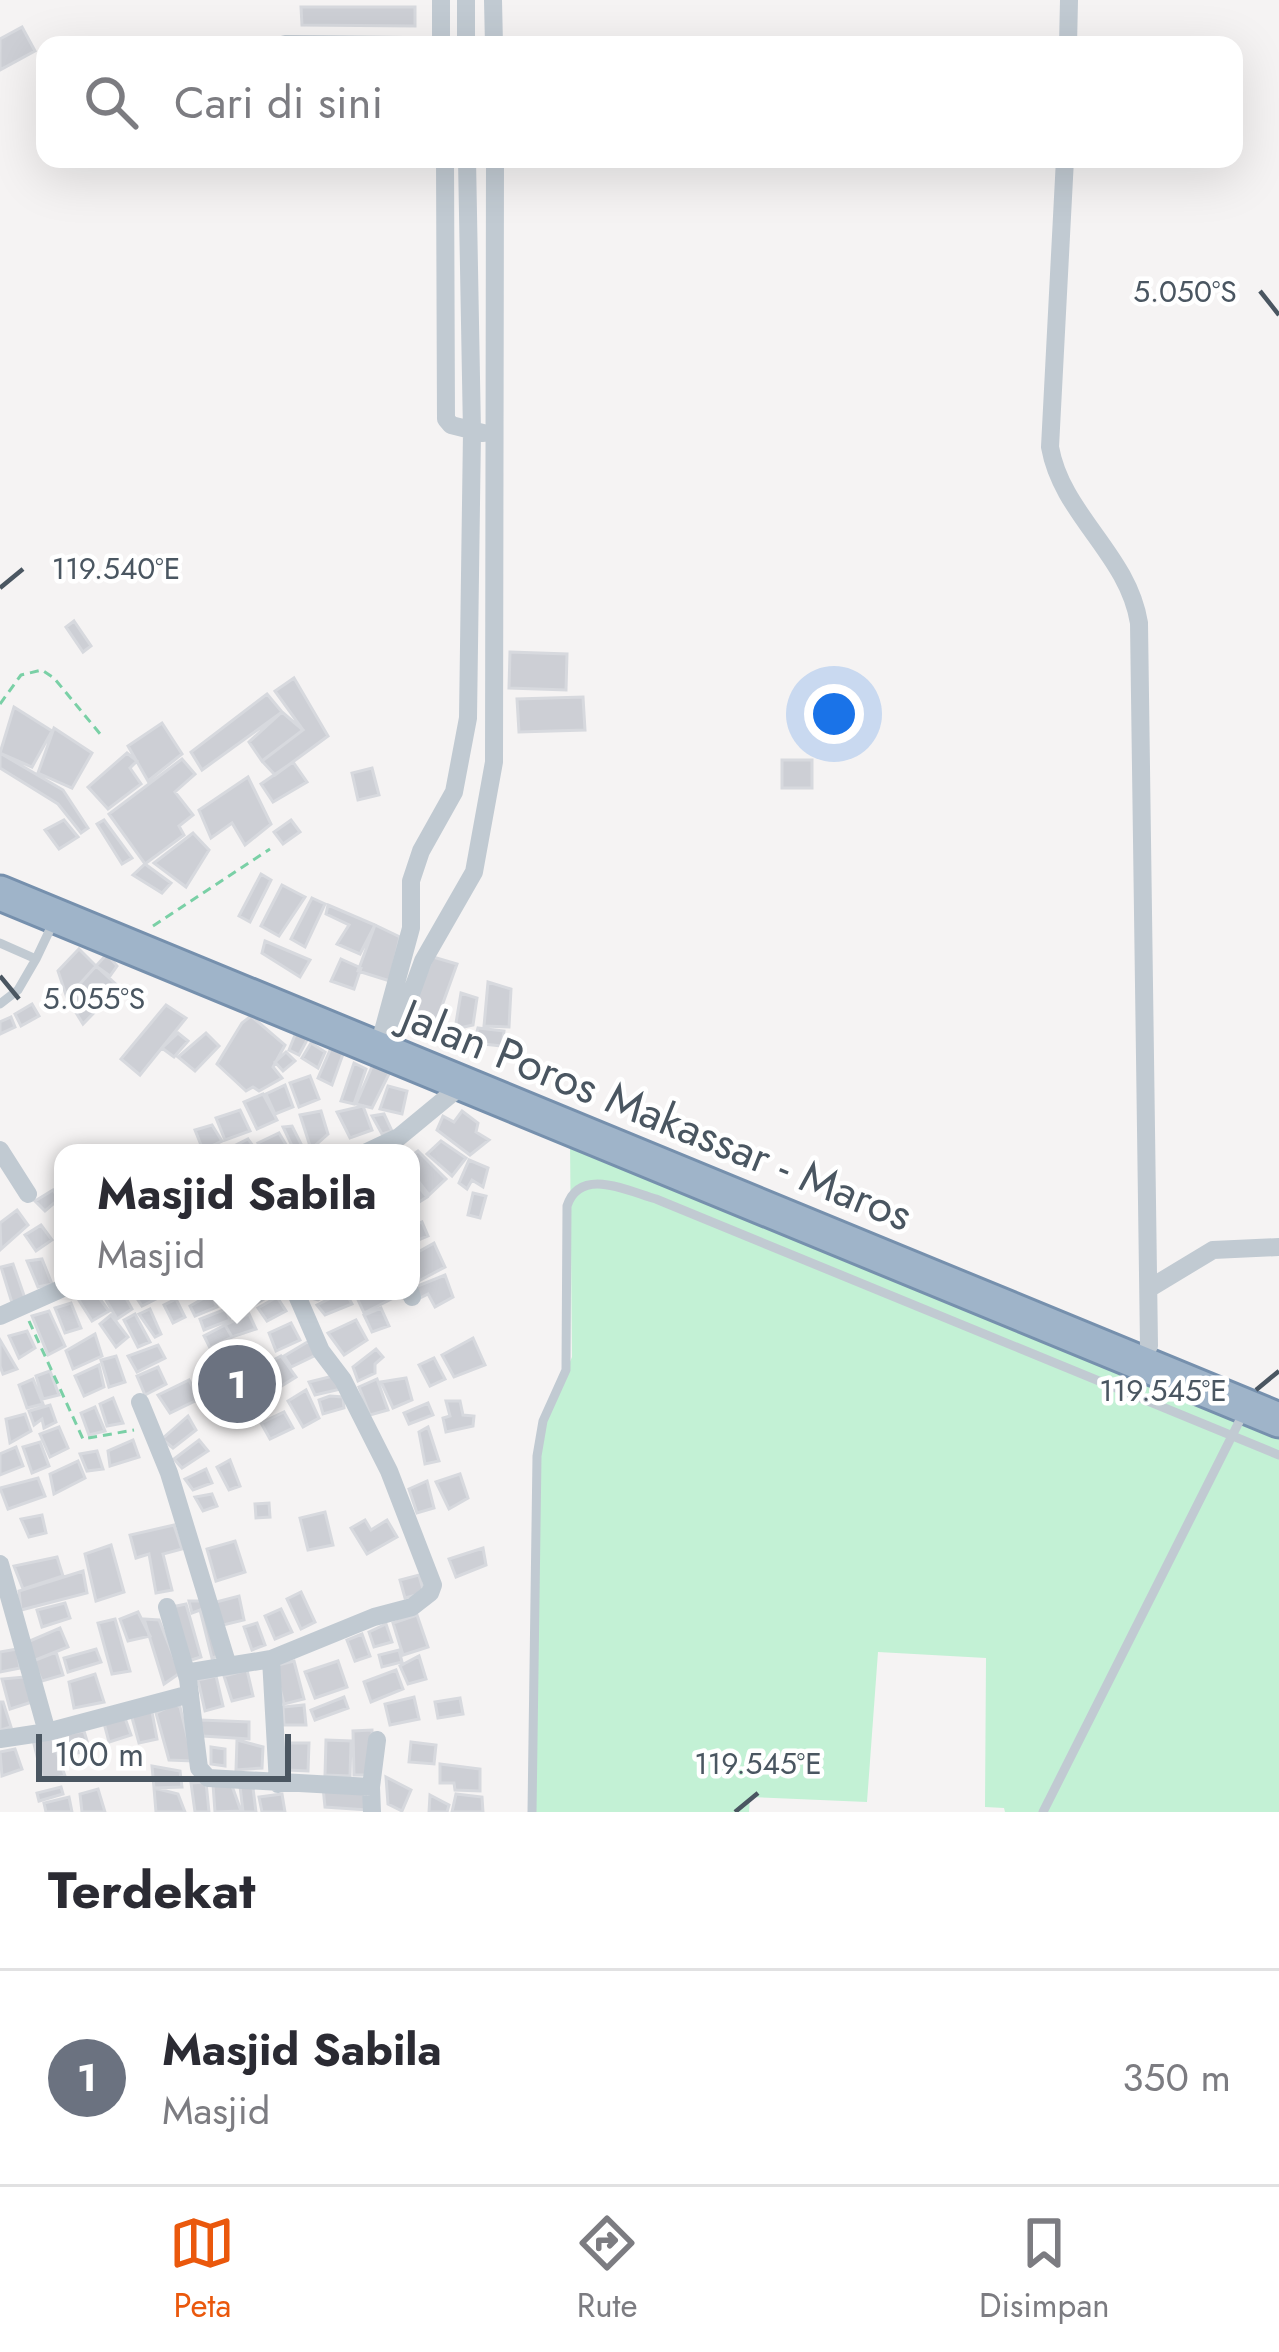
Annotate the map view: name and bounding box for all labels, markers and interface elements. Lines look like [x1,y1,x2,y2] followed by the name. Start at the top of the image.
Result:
[36,36,1243,168] search box
[78,69,144,135] icon: search
[174,70,383,135] text: Cari di sini
[1133,270,1237,313] text: 5.050°S
[52,547,180,590] text: 119.540°E
[804,684,864,744] your location
[43,977,145,1020] text: 5.055°S
[387,981,922,1247] street label: Jalan Poros Makassar - Maros
[54,1144,420,1300] popup
[97,1161,377,1226] text: Masjid Sabila
[97,1226,205,1283] text: Masjid
[198,1339,276,1429] pin: 1
[1099,1369,1227,1412] text: 119.545°E
[36,1728,291,1781] scale bar
[54,1731,144,1778] text: 100 m
[694,1742,822,1785] text: 119.545°E
[48,1853,256,1927] text: Terdekat
[162,2017,442,2082] text: Masjid Sabila
[77,2049,97,2106] text: 1
[1122,2049,1231,2106] text: 350 m
[162,2082,270,2139] text: Masjid
[169,2210,235,2329] tab: Peta
[574,2210,640,2329] tab: Rute
[979,2210,1110,2329] tab: Disimpan

